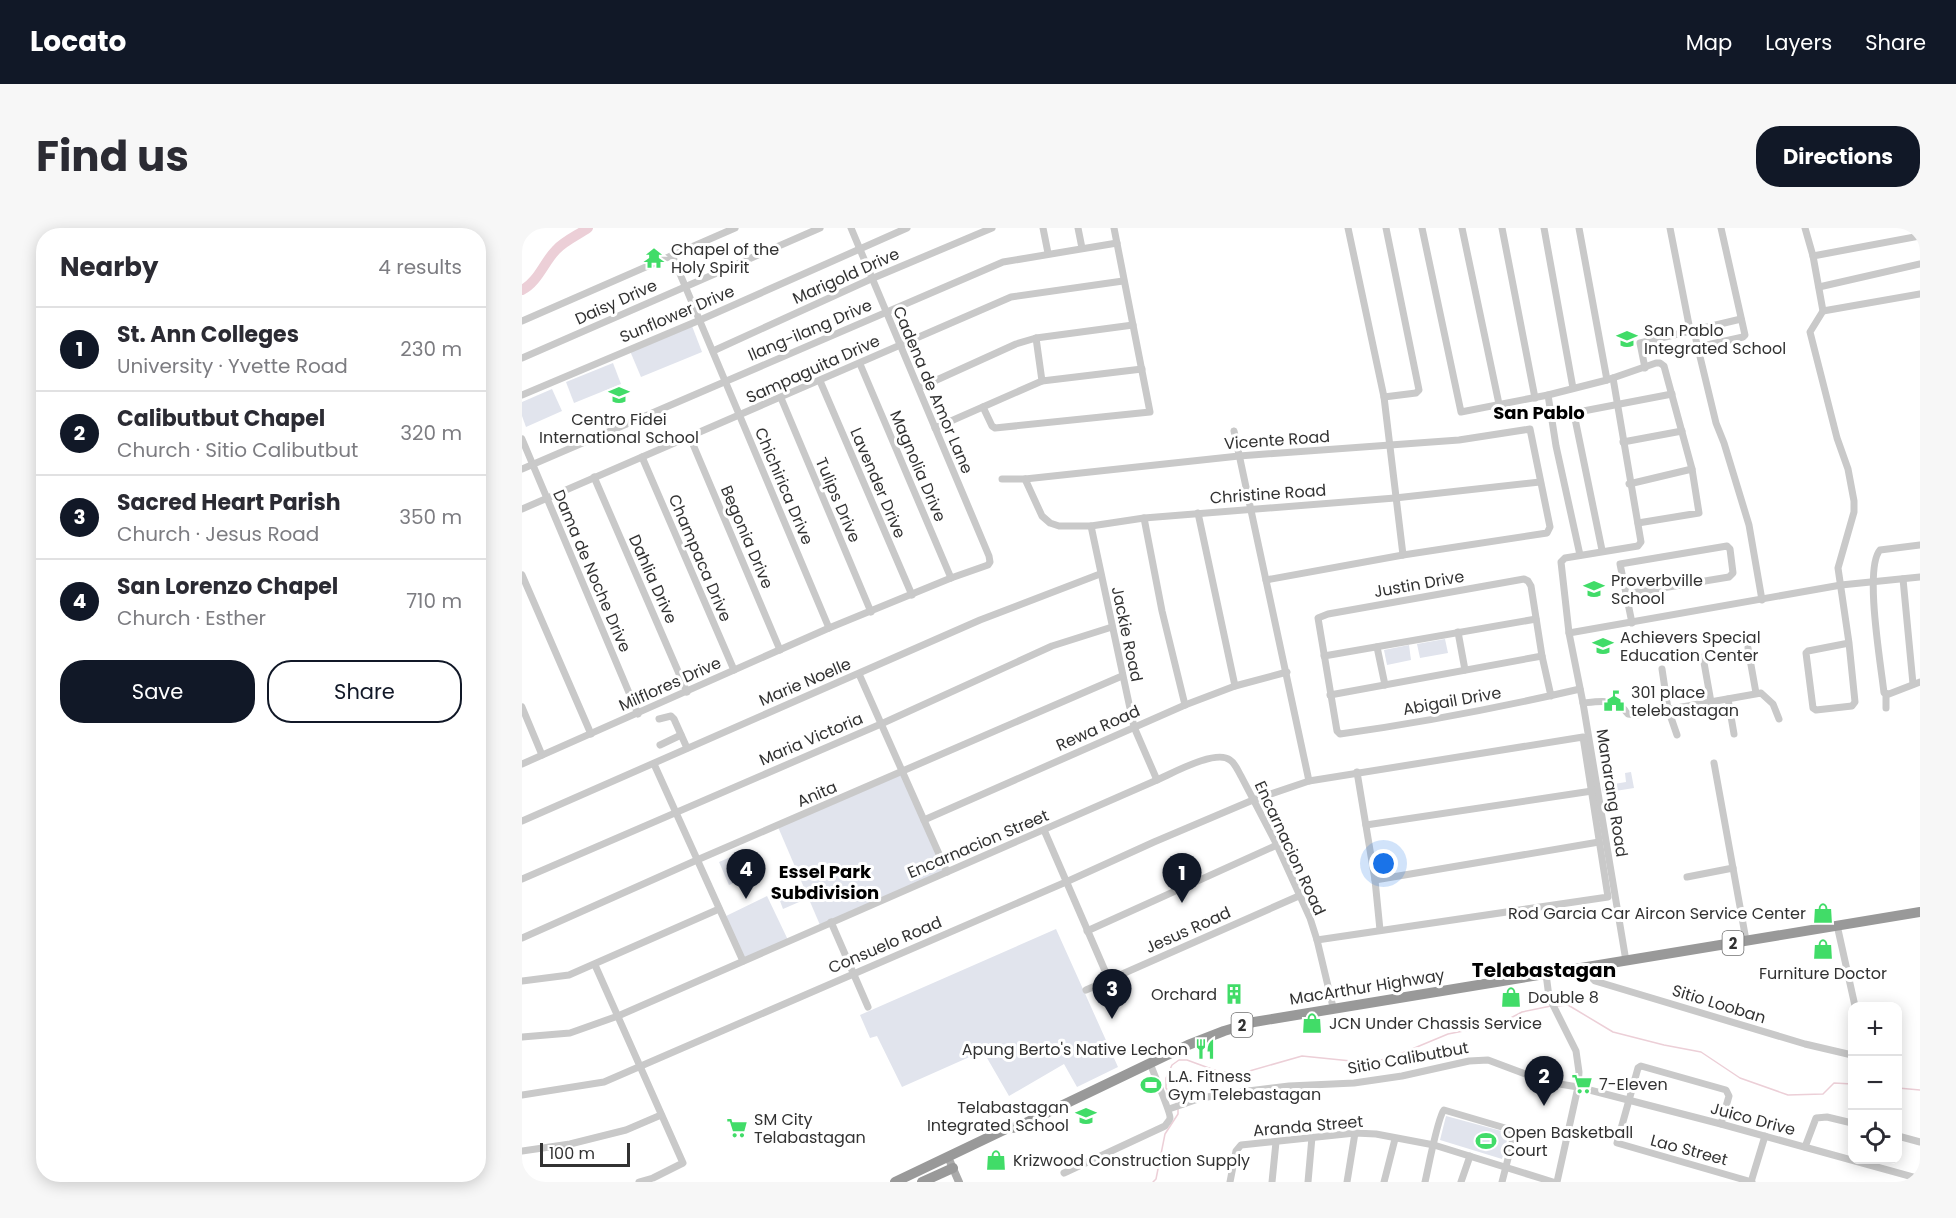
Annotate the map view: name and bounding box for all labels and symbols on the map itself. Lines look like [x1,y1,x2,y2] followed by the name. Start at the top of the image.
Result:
[671,238,779,279] place label: Chapel of the Holy Spirit
[789,242,903,310] street label: Marigold Drive
[642,246,666,270] temple icon: Chapel of the Holy Spirit
[571,274,661,330] street label: Daisy Drive
[616,279,738,349] street label: Sunflower Drive
[744,293,876,367] street label: Ilang-ilang Drive
[887,303,979,477] street label: Cadena de Amor Lane
[1644,319,1786,360] place label: San Pablo Integrated School
[1615,327,1639,351] school or university icon: San Pablo Integrated School
[742,329,884,409] street label: Sampaguita Drive
[607,383,631,407] school or university icon: Centro Fidei International School
[1493,400,1585,425] district label: San Pablo
[884,407,952,525] street label: Magnolia Drive
[539,408,699,449] place label: Centro Fidei International School
[749,424,819,548] street label: Chichirica Drive
[844,424,912,542] street label: Lavender Drive
[1223,425,1331,455] street label: Vicente Road
[810,454,866,546] street label: Tulips Drive
[1209,478,1327,510] street label: Christine Road
[715,482,779,592] street label: Begonia Drive
[547,486,637,656] street label: Dama de Noche Drive
[663,491,737,625] street label: Champaca Drive
[623,531,683,627] street label: Dahlia Drive
[1372,565,1466,603] street label: Justin Drive
[1611,569,1703,610] place label: Proverbville School
[1582,577,1606,601] school or university icon: Proverbville School
[1106,584,1148,684] street label: Jackie Road
[1620,626,1761,667] place label: Achievers Special Education Center
[1591,634,1615,658] school or university icon: Achievers Special Education Center
[615,651,725,717] street label: Milflores Drive
[755,652,855,712] street label: Marie Noelle
[1401,681,1503,721] street label: Abigail Drive
[1631,681,1739,722] place label: 301 place telebastagan
[1602,689,1626,713] public building icon: 301 place telebastagan
[1052,699,1144,757] street label: Rewa Road
[755,707,867,771] street label: Maria Victoria
[1591,727,1633,859] street label: Manarang Road
[793,775,841,813] street label: Anita
[1249,777,1331,919] street label: Encarnacion Road
[904,804,1052,884] street label: Encarnacion Street
[1369,849,1398,878] your location
[726,850,766,899] pin: 4
[1162,854,1202,903] pin: 1
[771,859,879,905] district label: Essel Park Subdivision
[1142,901,1234,959] street label: Jesus Road
[1811,901,1835,925] shop icon: Rod Garcia Car Aircon Service Center
[1508,902,1806,925] place label: Rod Garcia Car Aircon Service Center
[825,911,945,979] street label: Consuelo Road
[1722,931,1744,955] road number: 2
[1811,937,1835,961] shop icon: Furniture Doctor
[1472,956,1616,984] district label: Telabastagan
[1759,962,1887,985] place label: Furniture Doctor
[1288,963,1446,1011] street label: MacArthur Highway
[1092,970,1132,1019] pin: 3
[1669,979,1769,1029] street label: Sitio Looban
[1222,982,1246,1006] building icon: Orchard
[1151,983,1217,1006] place label: Orchard
[1499,985,1523,1009] shop icon: Double 8
[1528,986,1599,1009] place label: Double 8
[1300,1011,1324,1035] shop icon: JCN Under Chassis Service
[1329,1012,1542,1035] place label: JCN Under Chassis Service
[1232,1013,1252,1037] road number: 2
[1346,1036,1470,1080] street label: Sitio Calibutbut
[1193,1037,1217,1061] restaurant icon: Apung Berto's Native Lechon
[962,1038,1188,1061] place label: Apung Berto's Native Lechon
[1524,1056,1564,1106] pin: 2
[1168,1065,1321,1106] place label: L.A. Fitness Gym Telebastagan
[1570,1072,1594,1096] supermarket icon: 7-Eleven
[1139,1073,1163,1097] sports icon: L.A. Fitness Gym Telebastagan
[1599,1073,1668,1096] place label: 7-Eleven
[927,1096,1069,1137] place label: Telabastagan Integrated School
[1708,1097,1798,1141] street label: Juico Drive
[1074,1104,1098,1128] school or university icon: Telabastagan Integrated School
[754,1108,866,1149] place label: SM City Telabastagan
[1252,1110,1364,1142] street label: Aranda Street
[725,1116,749,1140] supermarket icon: SM City Telabastagan
[1503,1121,1633,1162] place label: Open Basketball Court
[1474,1129,1498,1153] sports icon: Open Basketball Court
[1648,1129,1730,1171] street label: Lao Street
[540,1140,630,1168] scale bar
[984,1148,1008,1172] shop icon: Krizwood Construction Supply
[1013,1149,1250,1172] place label: Krizwood Construction Supply

